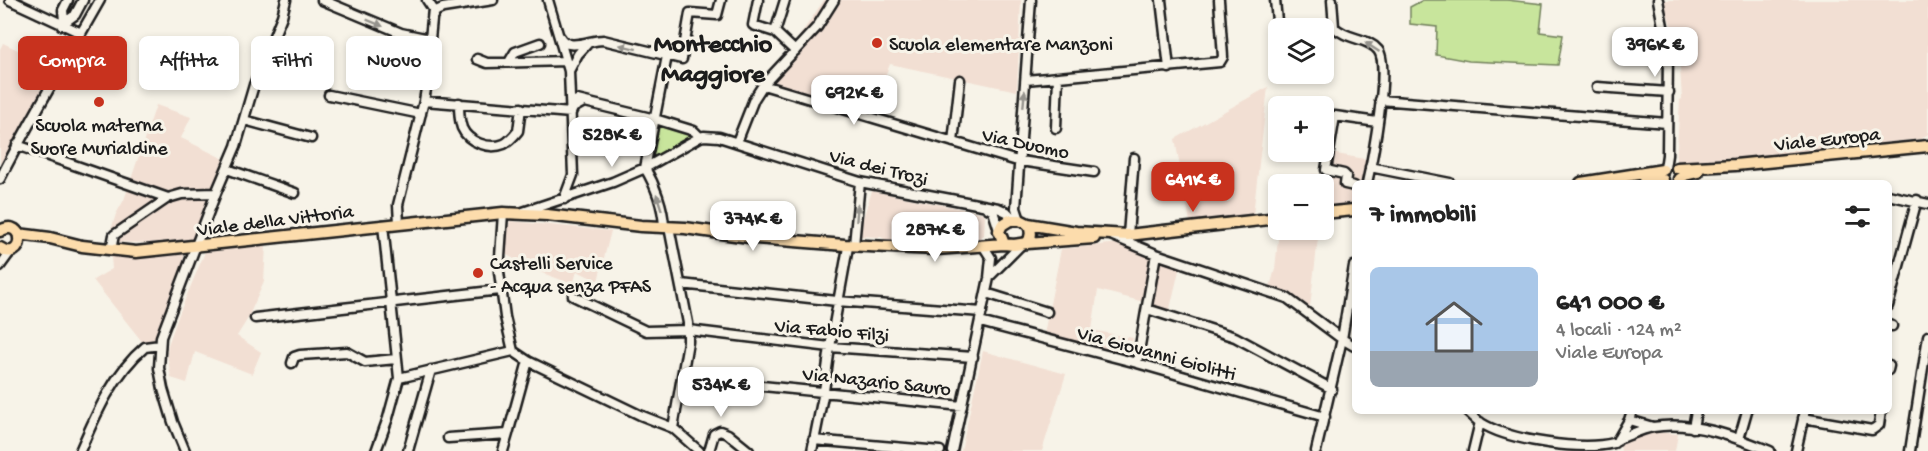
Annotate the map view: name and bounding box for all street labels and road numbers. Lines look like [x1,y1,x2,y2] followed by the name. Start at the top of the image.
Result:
[1772,124,1882,159] street label: Viale Europa
[979,125,1071,166] street label: Via Duomo
[826,146,930,193] street label: Via dei Trozi
[195,201,356,244] street label: Viale della Vittoria
[773,316,890,349] street label: Via Fabio Filzi
[1073,323,1238,388] street label: Via Giovanni Giolitti
[800,364,952,403] street label: Via Nazario Sauro

